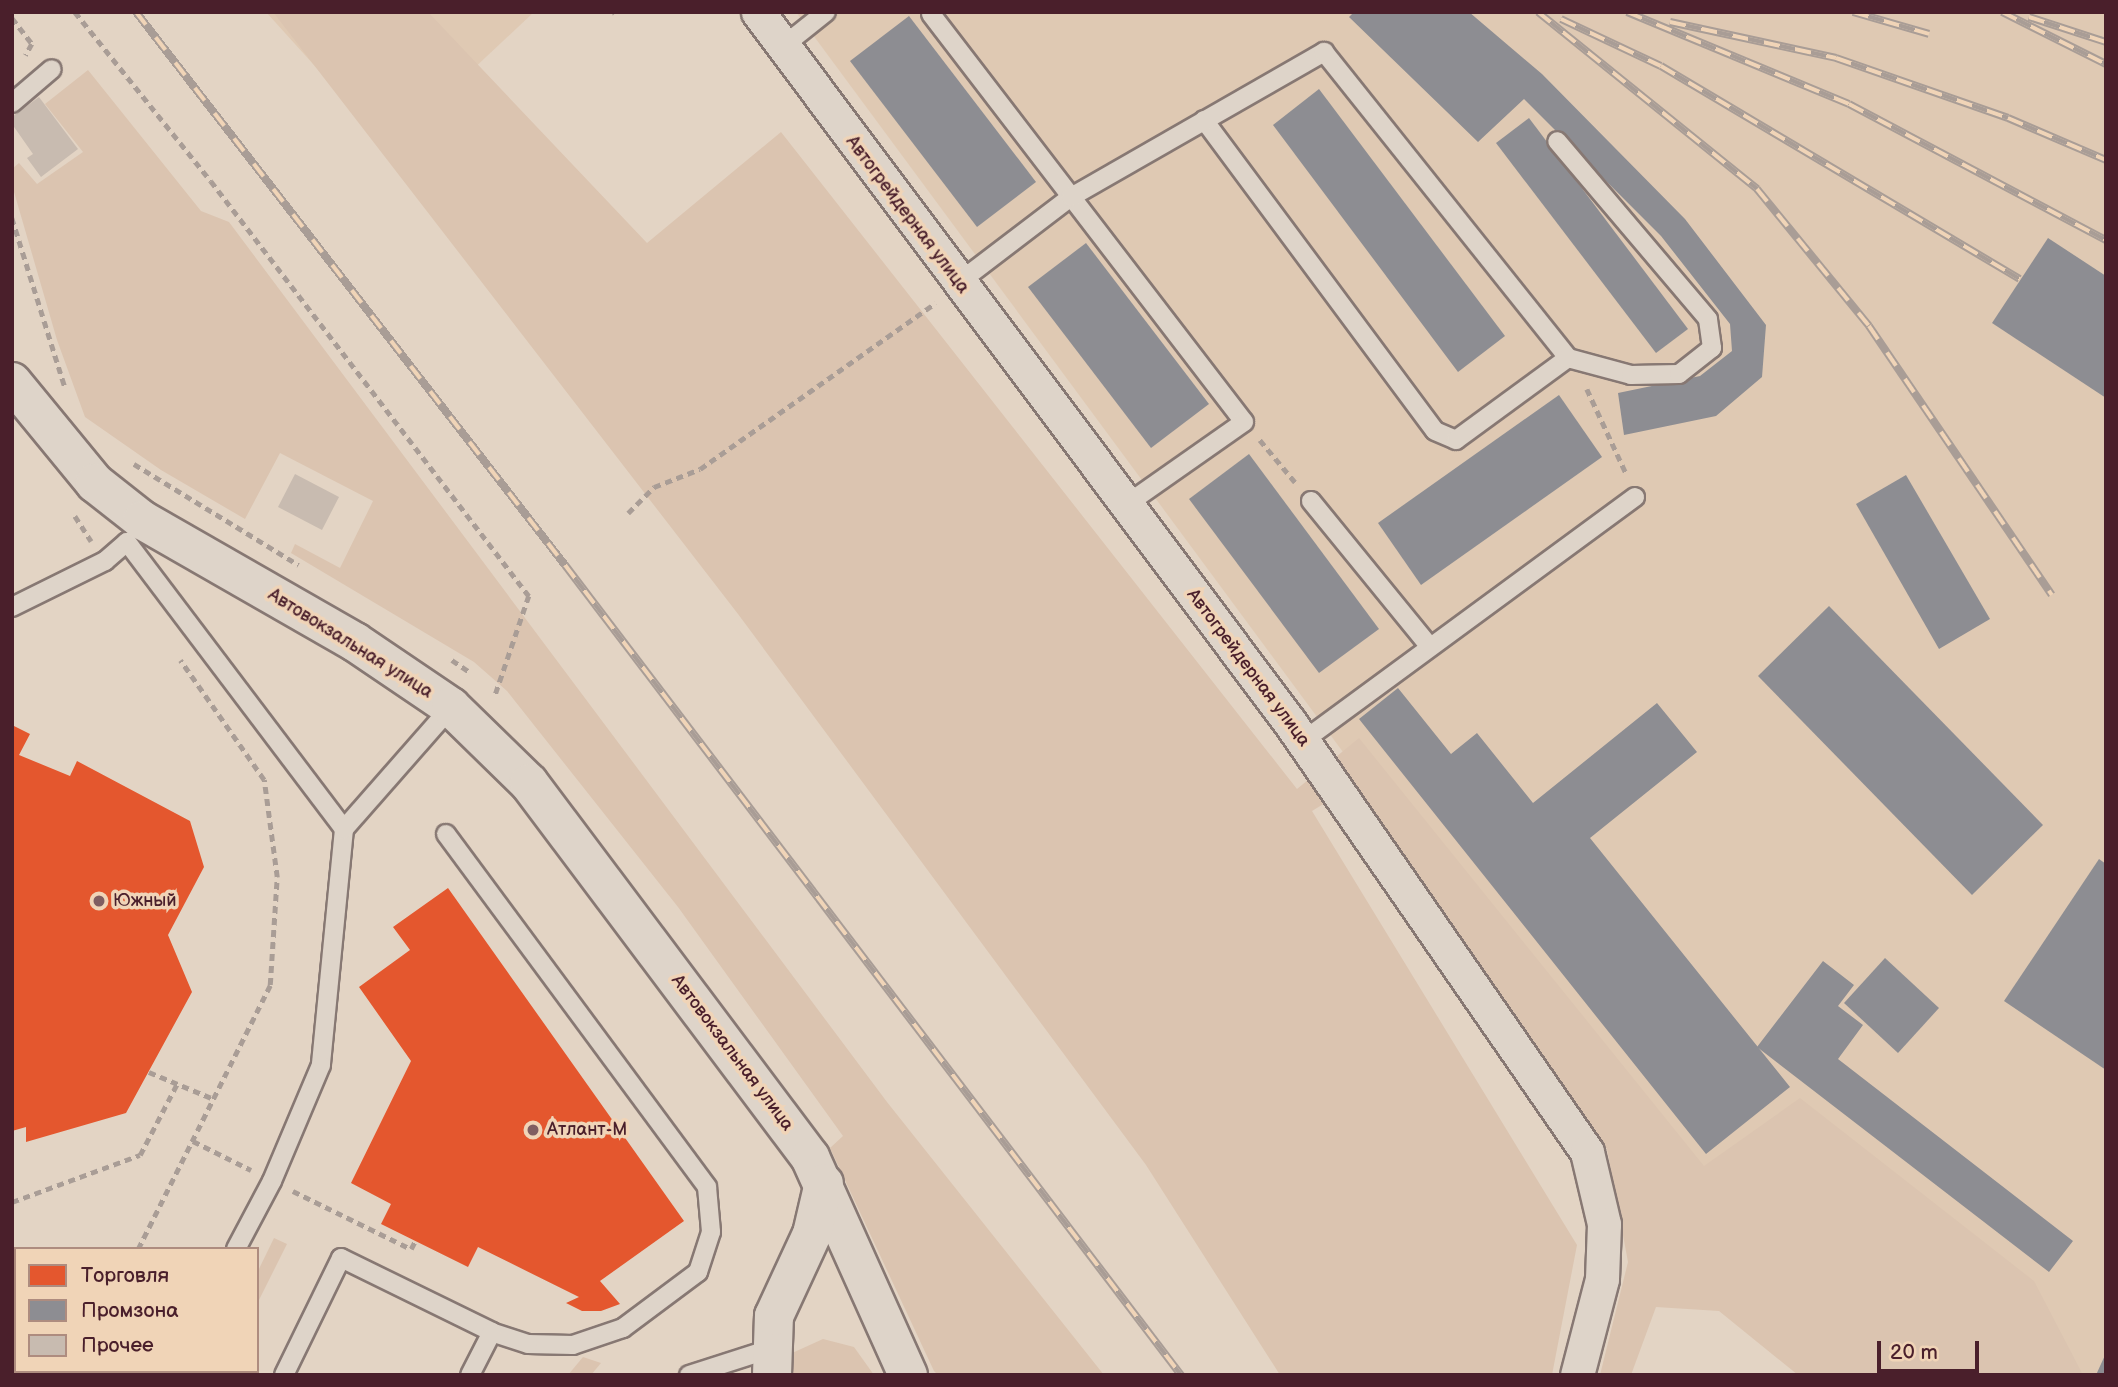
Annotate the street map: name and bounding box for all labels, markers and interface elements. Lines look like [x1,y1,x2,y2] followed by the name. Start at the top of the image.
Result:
[841,132,973,298] street label: Автогрейдерная улица
[264,584,436,704] street label: Автовокзальная улица
[1182,585,1314,751] street label: Автогрейдерная улица
[113,890,177,912] place label: Южный
[91,893,107,909] marker: Южный
[666,971,798,1135] street label: Автовокзальная улица
[547,1119,627,1141] place label: Атлант-М
[525,1122,541,1138] marker: Атлант-М
[14,1247,259,1373] legend
[81,1263,169,1288] text: Торговля
[81,1298,179,1323] text: Промзона
[1880,1328,1982,1372] scale bar
[81,1333,154,1358] text: Прочее
[1890,1340,1938,1365] text: 20 m

